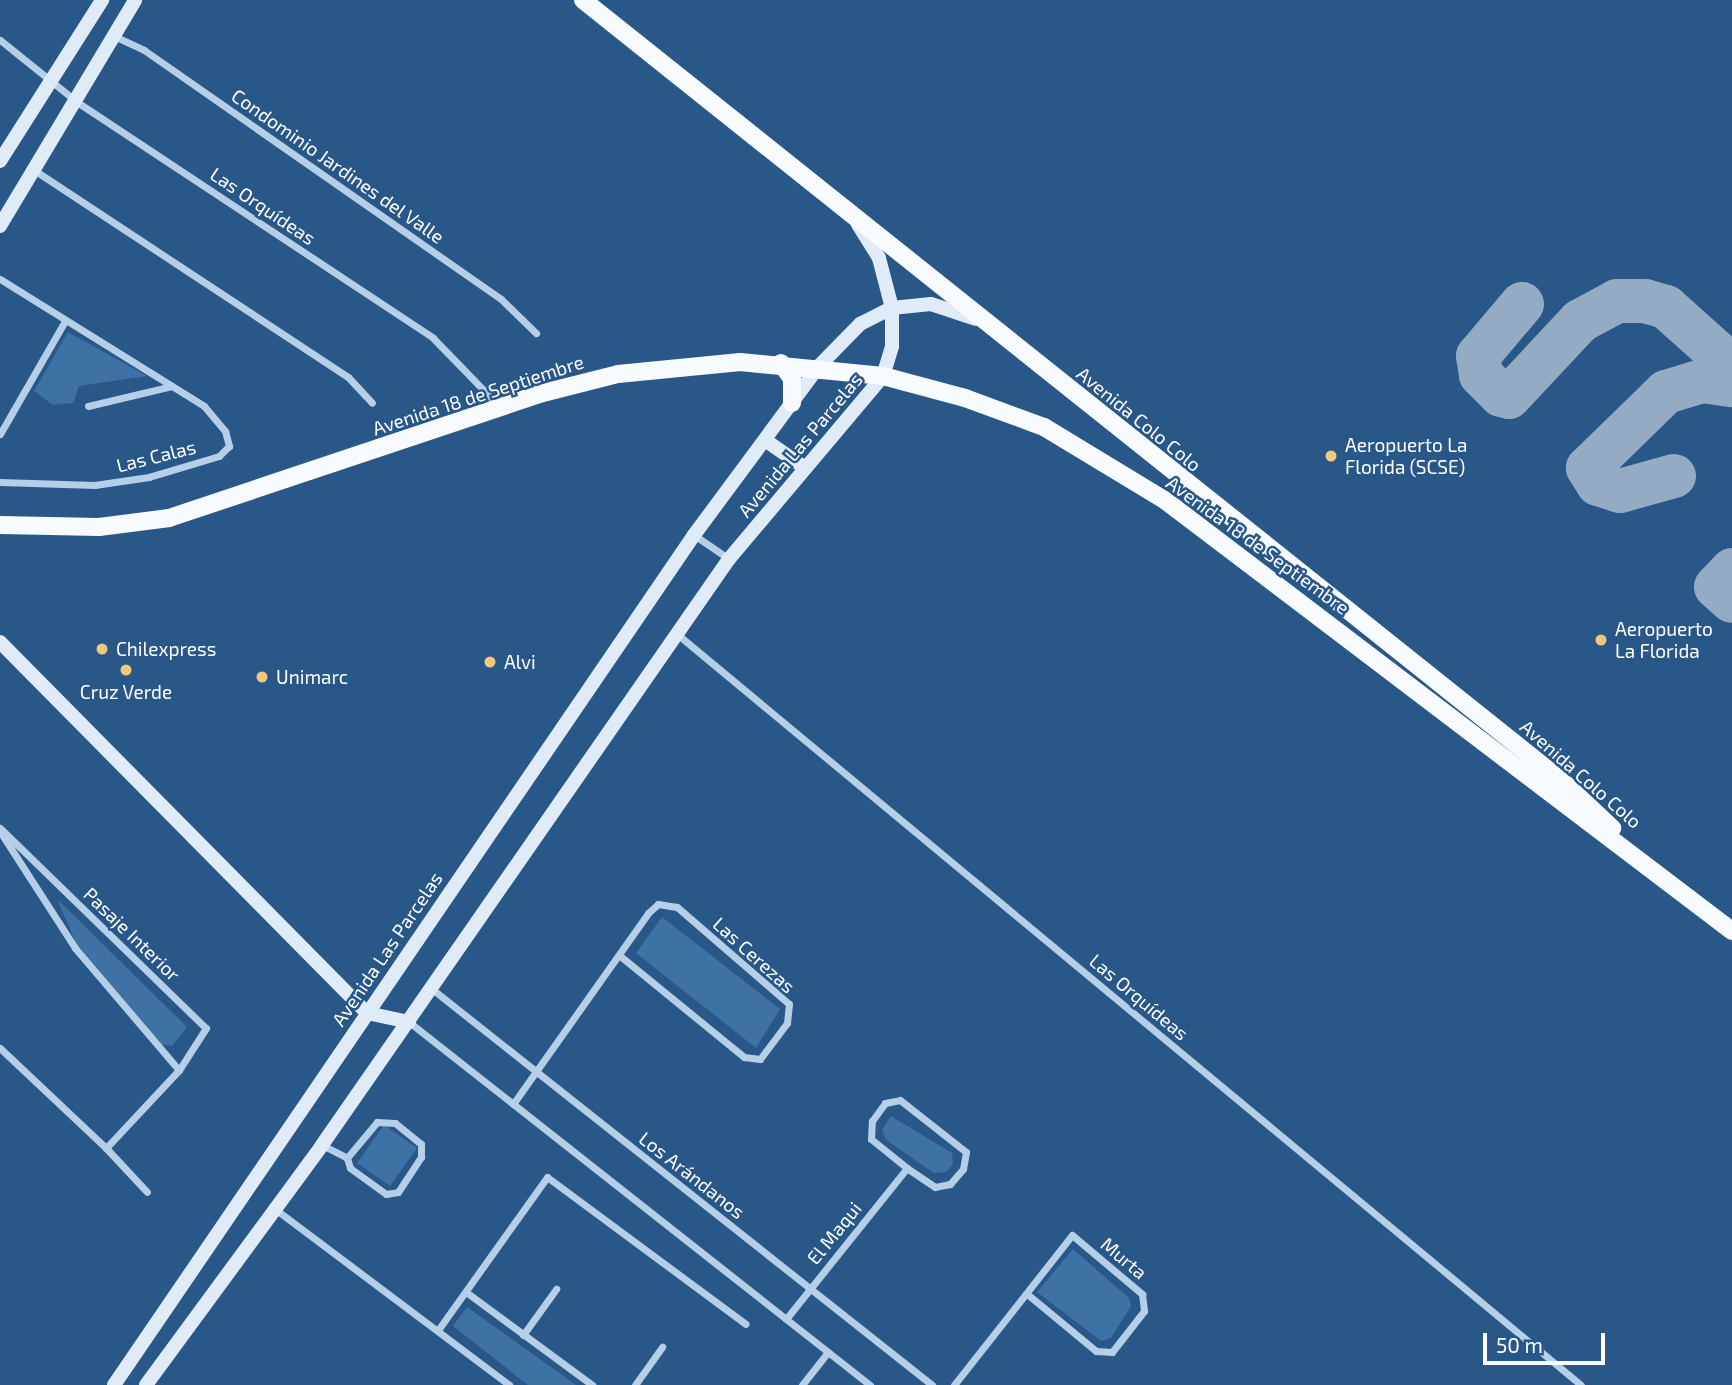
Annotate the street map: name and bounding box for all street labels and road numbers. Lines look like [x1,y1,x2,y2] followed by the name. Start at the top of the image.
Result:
[227,83,449,249] street label: Condominio Jardines del Valle
[206,163,320,249] street label: Las Orquídeas
[370,350,586,440] street label: Avenida 18 de Septiembre
[1072,362,1206,476] street label: Avenida Colo Colo
[733,368,867,522] street label: Avenida Las Parcelas
[114,435,198,477] street label: Las Calas
[1162,471,1354,619] street label: Avenida 18 de Septiembre
[1516,715,1646,833] street label: Avenida Colo Colo
[327,868,447,1030] street label: Avenida Las Parcelas
[79,882,185,986] street label: Pasaje Interior
[708,912,800,998] street label: Las Cerezas
[1085,949,1193,1045] street label: Las Orquídeas
[635,1127,749,1223] street label: Los Arándanos
[802,1197,866,1269] street label: El Maqui
[1096,1232,1152,1284] street label: Murta

